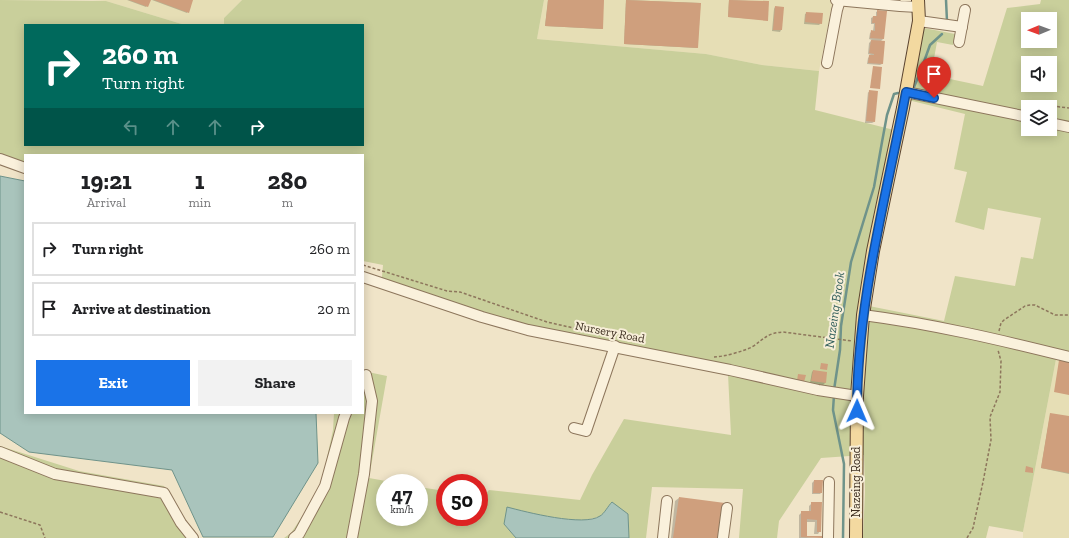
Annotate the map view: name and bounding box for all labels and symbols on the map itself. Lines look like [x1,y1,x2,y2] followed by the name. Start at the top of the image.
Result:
[1021,12,1057,48] north arrow
[917,57,951,98] pin
[822,271,847,349] water label: Nazeing Brook
[574,318,646,346] street label: Nursery Road
[836,390,878,432] position arrow
[849,446,863,517] street label: Nazeing Road
[436,474,488,526] speed limit sign: 50

